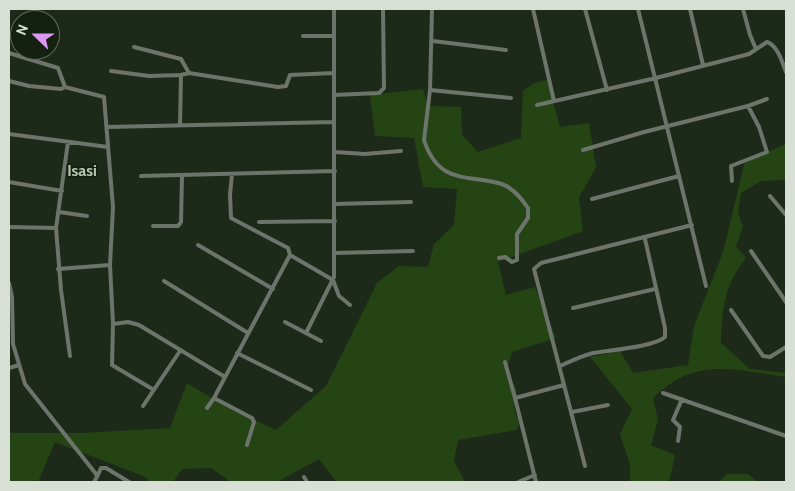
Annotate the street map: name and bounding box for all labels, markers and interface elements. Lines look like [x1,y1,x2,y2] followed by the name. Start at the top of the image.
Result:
[10,10,60,60] north arrow
[12,22,32,38] text: N
[67,161,97,181] district label: Isasi

